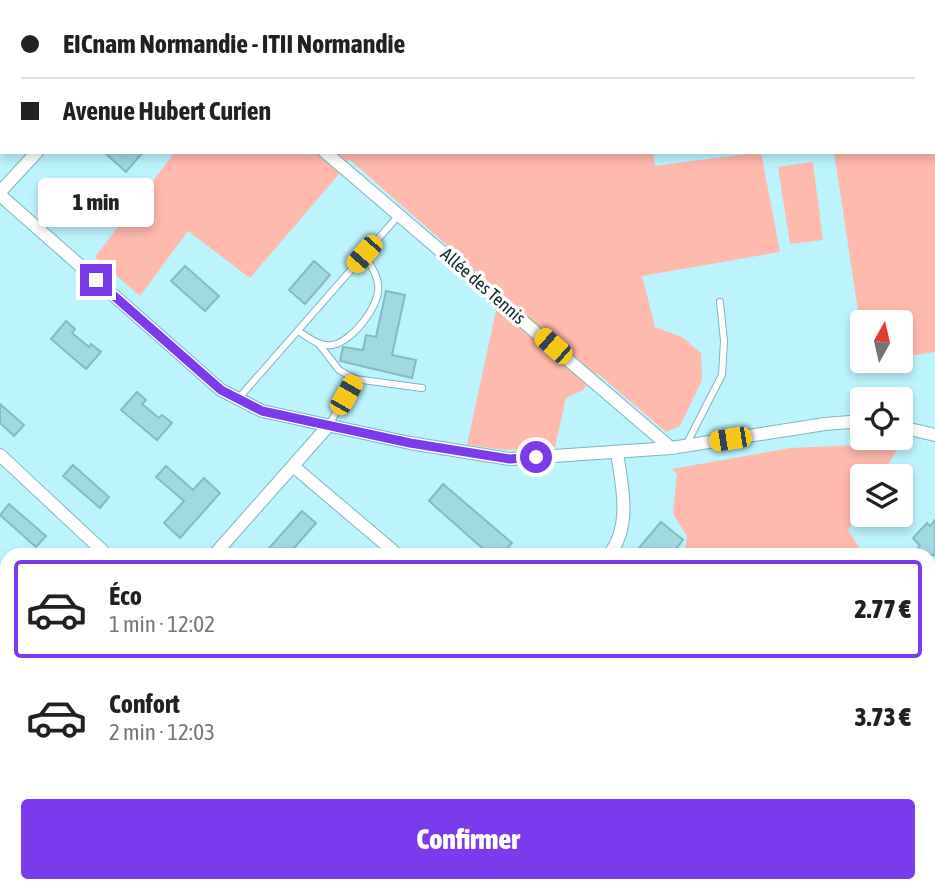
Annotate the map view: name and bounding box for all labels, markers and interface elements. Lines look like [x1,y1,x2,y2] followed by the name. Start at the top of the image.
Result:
[63,29,405,59] text: EICnam Normandie - ITII Normandie
[63,96,271,126] text: Avenue Hubert Curien
[38,178,154,228] callout: 1 min
[73,189,119,215] text: 1 min
[343,231,386,277] car
[437,243,530,328] street label: Allée des Tennis
[80,264,112,296] route end
[850,310,914,373] north arrow
[850,310,913,527] map controls
[531,324,576,368] car
[327,372,366,418] car
[850,387,913,450] button: locate
[708,425,753,453] car
[520,441,552,473] route start
[850,464,913,527] button: layers
[25,578,88,641] icon: car
[109,581,142,611] text: Éco
[854,594,911,624] text: 2.77 €
[109,611,215,637] text: 1 min · 12:02
[25,686,88,749] icon: car
[109,689,180,719] text: Confort
[854,702,911,732] text: 3.73 €
[109,719,215,745] text: 2 min · 12:03
[21,799,915,879] button: Confirmer

